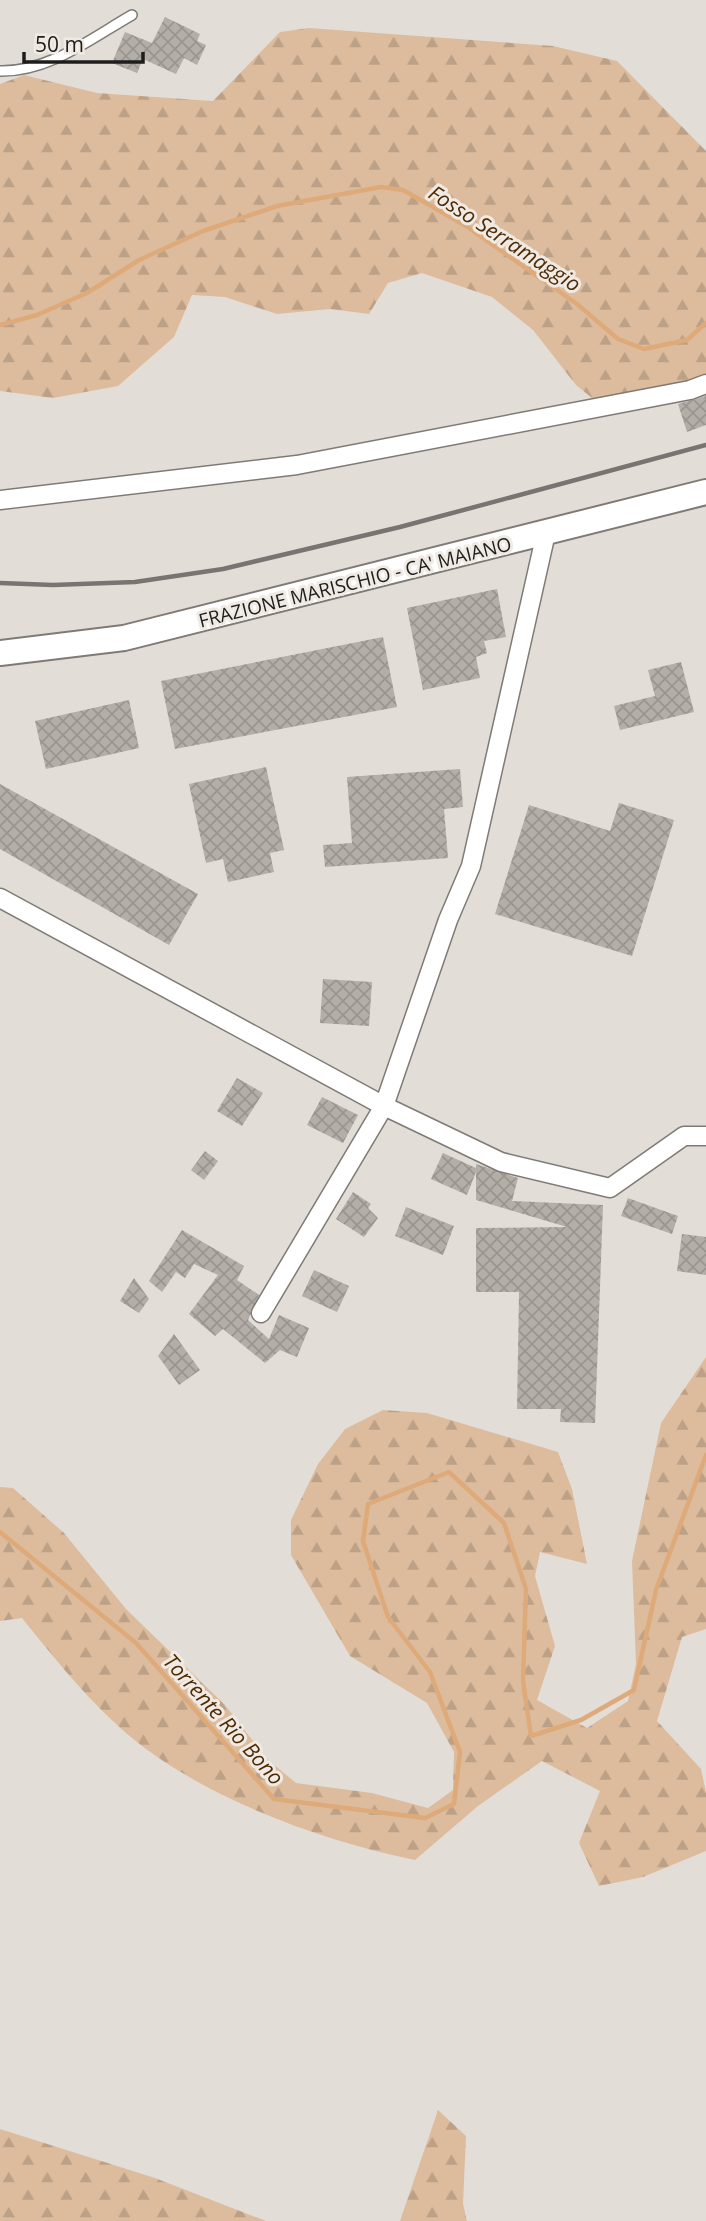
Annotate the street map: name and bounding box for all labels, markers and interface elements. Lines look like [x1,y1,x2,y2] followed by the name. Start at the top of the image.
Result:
[24,21,144,65] scale bar
[35,30,84,58] text: 50 m
[424,178,586,298] water label: Fosso Serramaggio
[196,530,514,634] street label: FRAZIONE MARISCHIO - CA' MAIANO
[158,1647,290,1791] water label: Torrente Rio Bono

